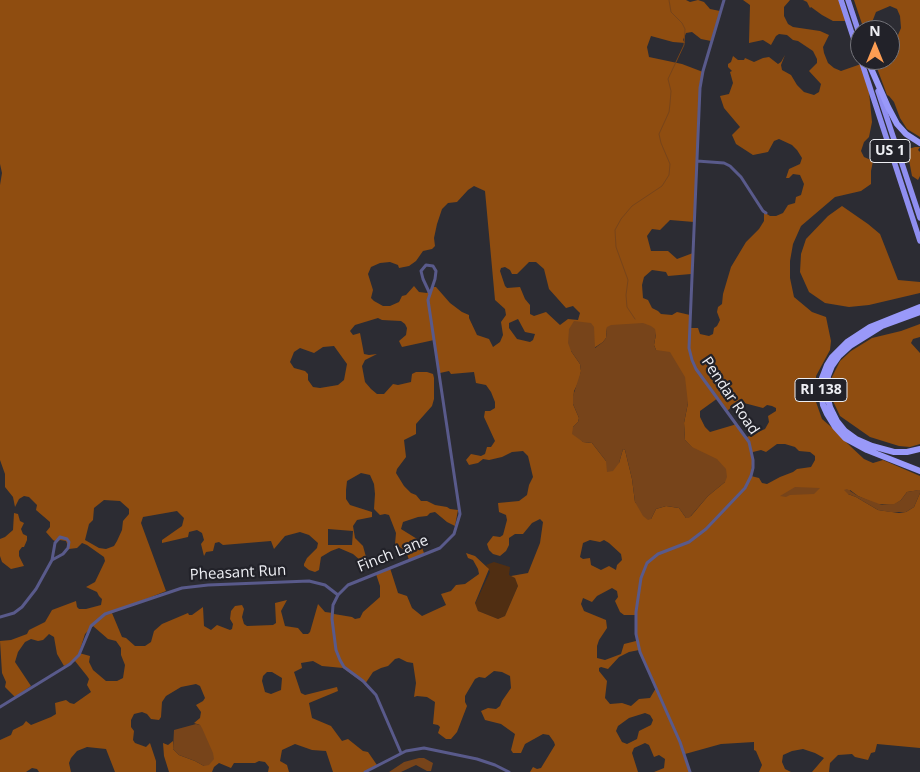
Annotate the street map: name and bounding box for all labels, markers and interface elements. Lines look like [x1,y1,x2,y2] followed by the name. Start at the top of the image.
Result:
[850,20,900,70] north arrow
[869,21,881,40] text: N
[870,140,910,162] road number: US 1
[697,354,763,438] street label: Pendar Road
[795,378,847,402] road number: RI 138
[355,532,431,576] street label: Finch Lane
[189,561,287,585] street label: Pheasant Run

